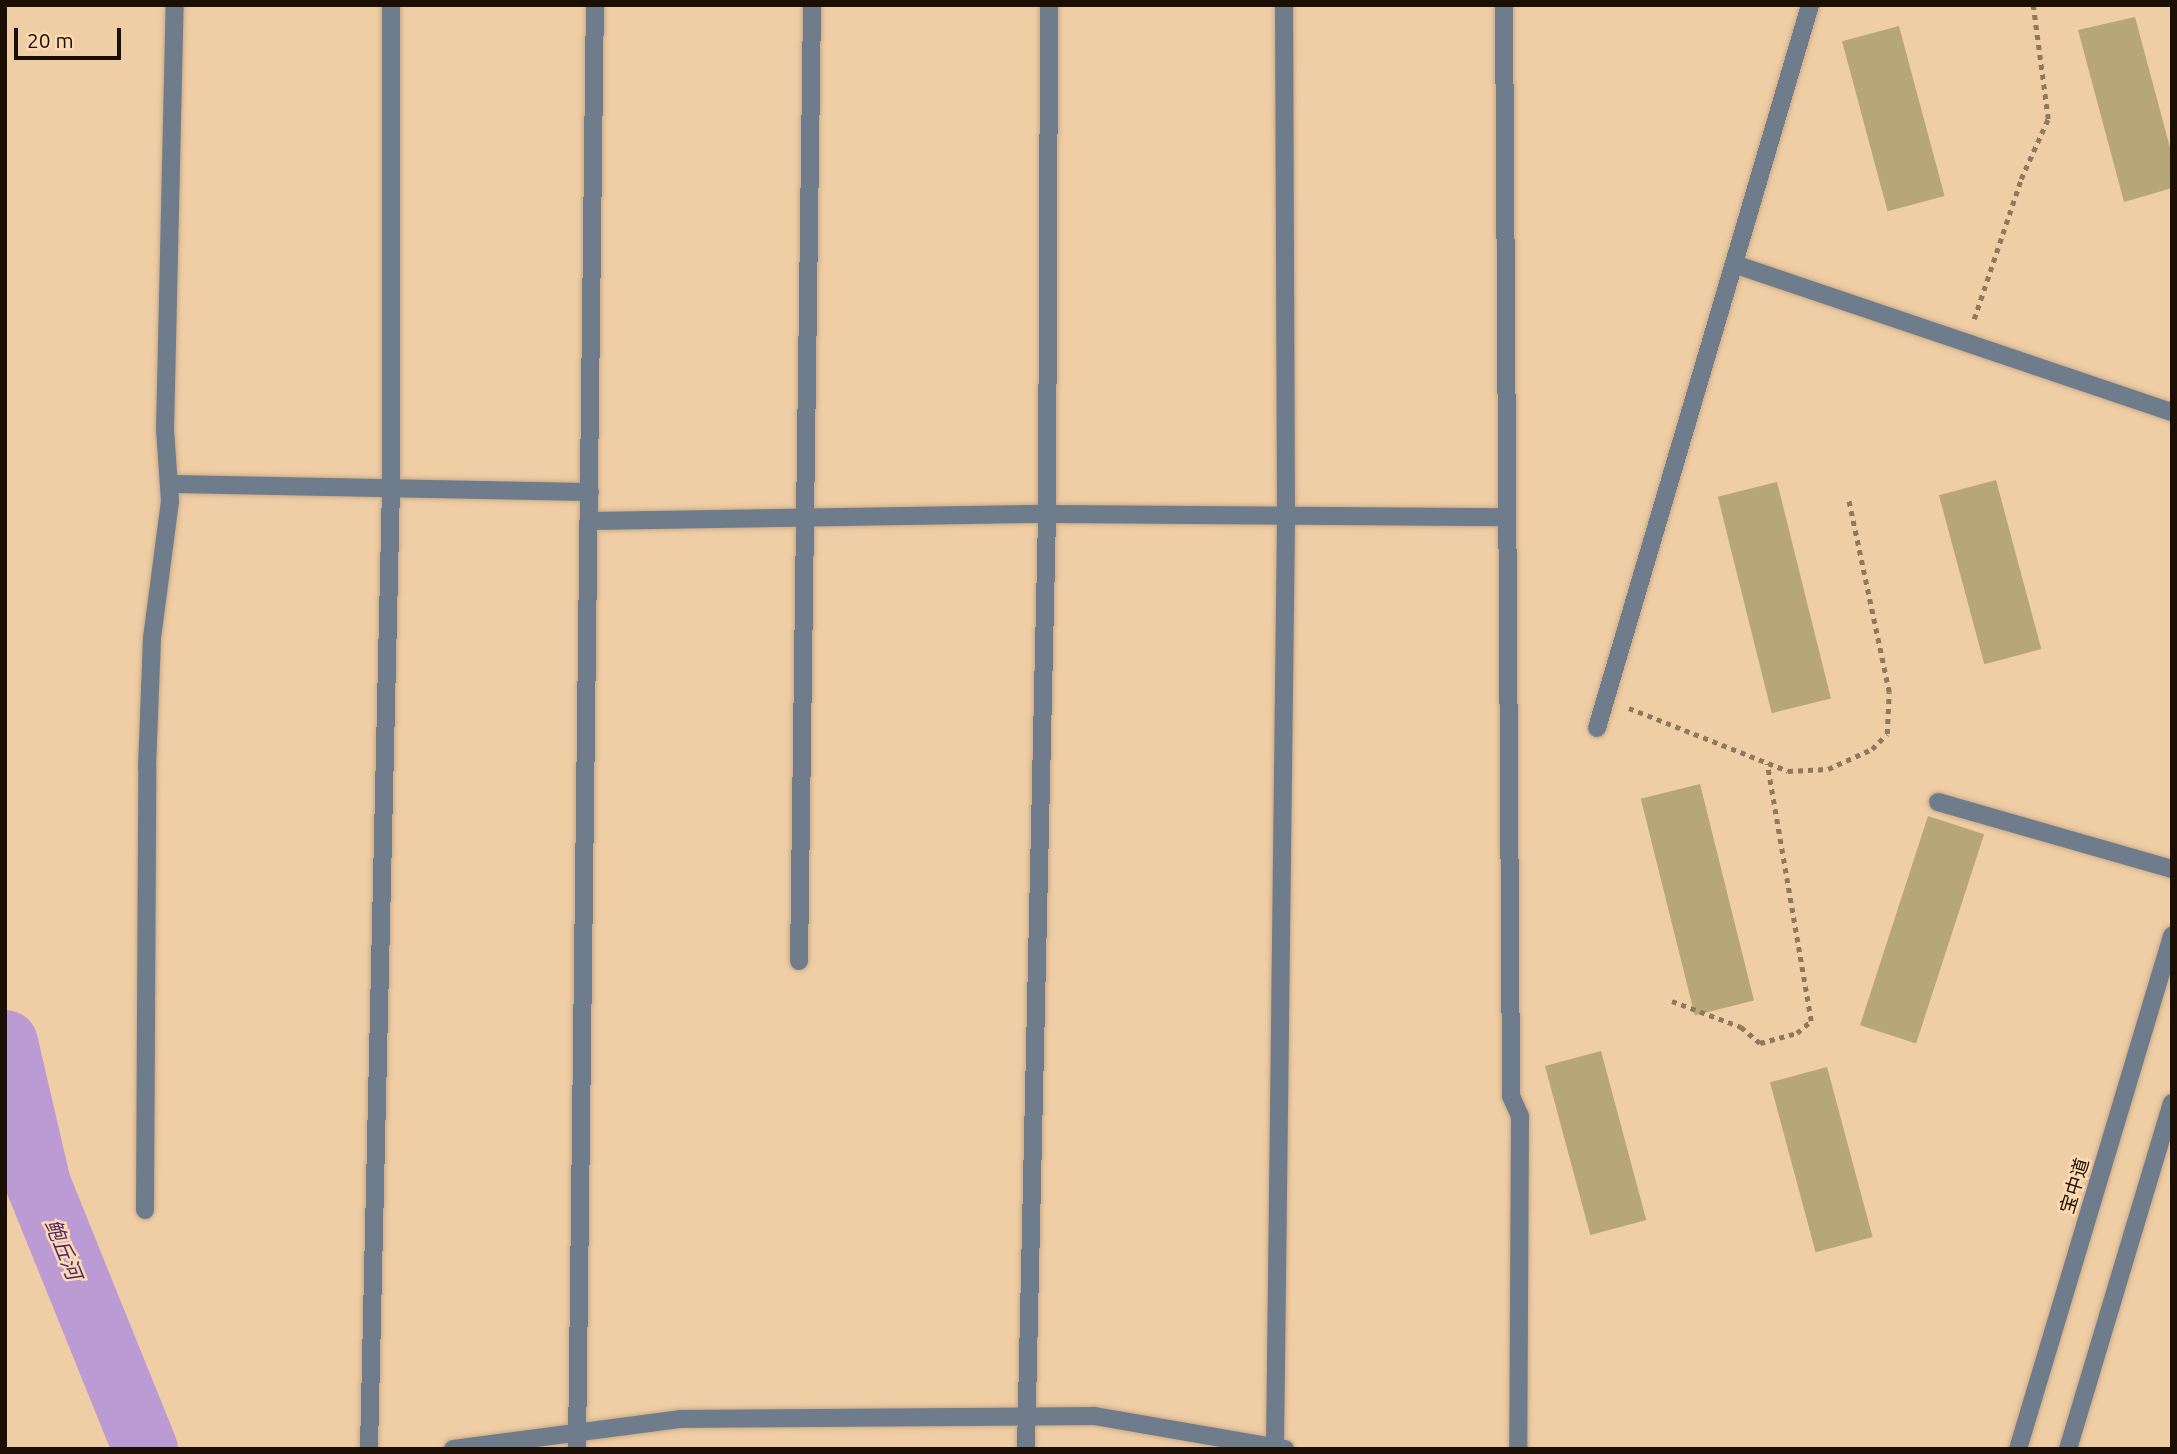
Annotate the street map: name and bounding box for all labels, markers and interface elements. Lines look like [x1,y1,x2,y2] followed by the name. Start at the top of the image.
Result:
[18,14,124,58] scale bar
[27,28,74,52] text: 20 m
[2056,1155,2094,1217] street label: 宝中道
[41,1215,87,1283] water label: 鲍丘河

